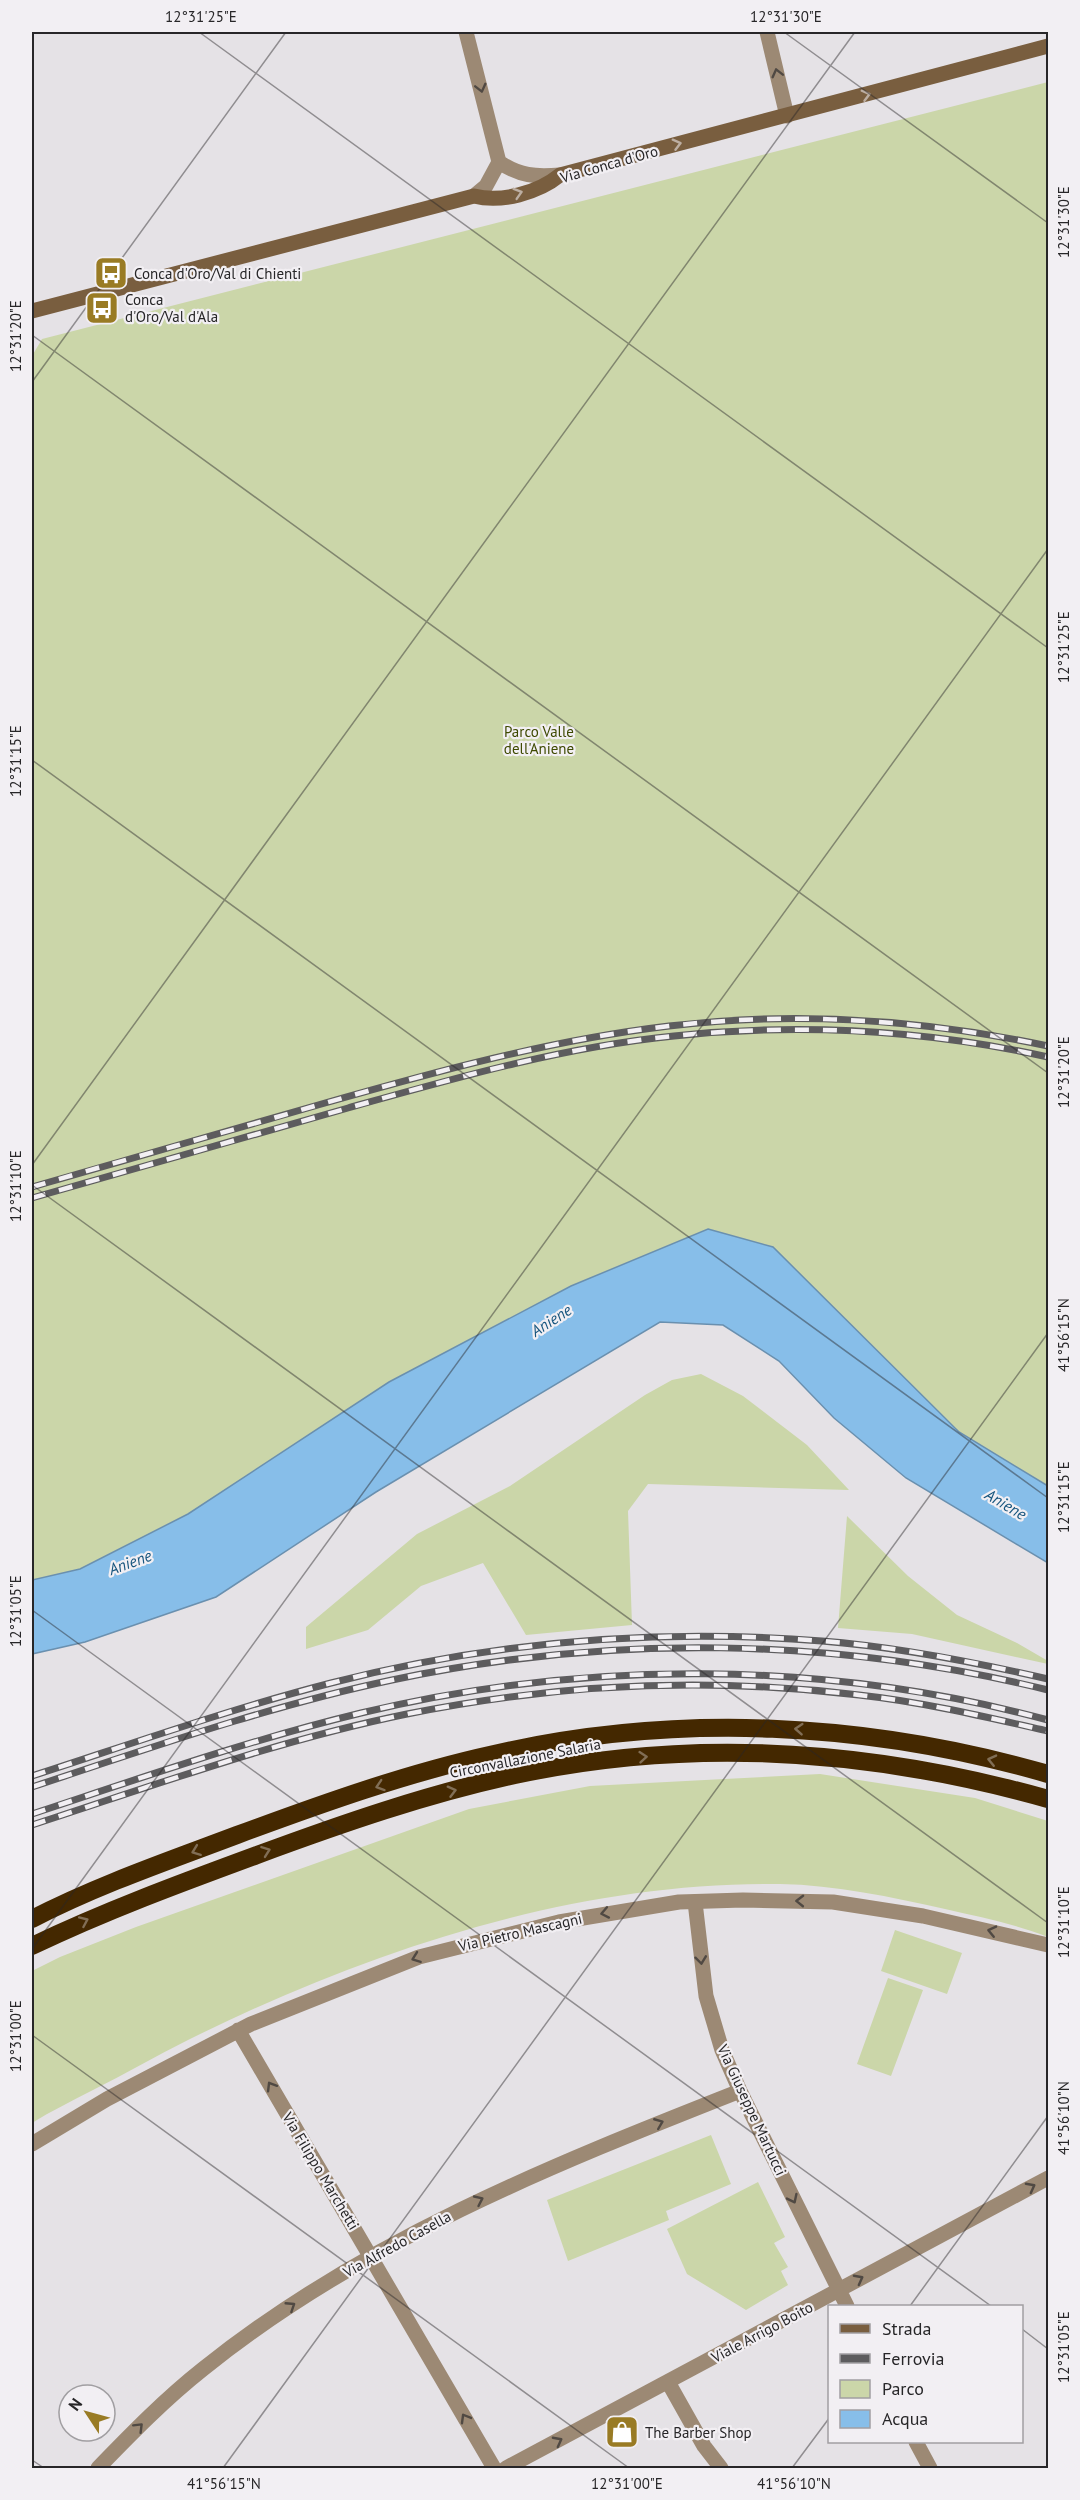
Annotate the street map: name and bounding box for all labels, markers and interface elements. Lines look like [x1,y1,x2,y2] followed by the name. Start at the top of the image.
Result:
[165,7,237,26] text: 12°31'25"E
[750,7,822,26] text: 12°31'30"E
[772,69,785,79] one-way arrow
[473,83,486,93] one-way arrow
[860,90,871,102] one-way arrow
[672,139,682,152] one-way arrow
[557,141,660,187] street label: Via Conca d'Oro
[1054,186,1073,258] text: 12°31'30"E
[512,188,523,201] one-way arrow
[93,255,129,291] bus stop icon: Conca d'Oro/Val di Chienti
[134,264,301,283] place label: Conca d'Oro/Val di Chienti
[84,290,120,326] bus stop icon: Conca d'Oro/Val d'Ala
[125,290,218,326] place label: Conca d'Oro/Val d'Ala
[6,300,25,372] text: 12°31'20"E
[1054,611,1073,683] text: 12°31'25"E
[504,722,574,758] park label: Parco Valle dell'Aniene
[6,725,25,797] text: 12°31'15"E
[1054,1036,1073,1108] text: 12°31'20"E
[6,1150,25,1222] text: 12°31'10"E
[1054,1298,1073,1372] text: 41°56'15"N
[526,1299,576,1341] water label: Aniene
[1054,1461,1073,1533] text: 12°31'15"E
[981,1483,1031,1524] water label: Aniene
[105,1545,155,1579] water label: Aniene
[6,1575,25,1647] text: 12°31'05"E
[795,1723,804,1736] one-way arrow
[448,1734,602,1782] street label: Circonvallazione Salaria
[639,1751,648,1764] one-way arrow
[987,1754,997,1767] one-way arrow
[375,1778,386,1791] one-way arrow
[447,1785,457,1798] one-way arrow
[191,1843,202,1856] one-way arrow
[260,1846,271,1858] one-way arrow
[1054,1886,1073,1958] text: 12°31'10"E
[795,1895,804,1908] one-way arrow
[601,1906,611,1919] one-way arrow
[455,1909,584,1956] street label: Via Pietro Mascagni
[78,1916,89,1928] one-way arrow
[987,1925,997,1938] one-way arrow
[411,1951,422,1964] one-way arrow
[694,1956,706,1965] one-way arrow
[6,2000,25,2072] text: 12°31'00"E
[713,2041,791,2178] street label: Via Giuseppe Martucci
[1054,2081,1073,2155] text: 41°56'10"N
[267,2082,279,2092] one-way arrow
[278,2108,364,2233] street label: Via Filippo Marchetti
[652,2118,663,2130] one-way arrow
[1025,2183,1035,2194] one-way arrow
[786,2193,798,2204] one-way arrow
[473,2195,484,2207] one-way arrow
[339,2207,454,2282] street label: Via Alfredo Casella
[853,2275,864,2286] one-way arrow
[707,2297,816,2367] street label: Viale Arrigo Boito
[285,2302,296,2313] one-way arrow
[828,2305,1023,2443] legend
[1054,2311,1073,2383] text: 12°31'05"E
[882,2317,931,2340] text: Strada
[882,2347,945,2370] text: Ferrovia
[882,2377,924,2400] text: Parco
[57,2383,117,2443] north arrow
[64,2394,86,2414] text: N
[882,2407,928,2430] text: Acqua
[461,2414,472,2424] one-way arrow
[604,2414,640,2450] shop icon: The Barber Shop
[132,2423,143,2434] one-way arrow
[645,2423,752,2442] place label: The Barber Shop
[552,2437,562,2448] one-way arrow
[187,2474,261,2493] text: 41°56'15"N
[591,2474,663,2493] text: 12°31'00"E
[757,2474,831,2493] text: 41°56'10"N

